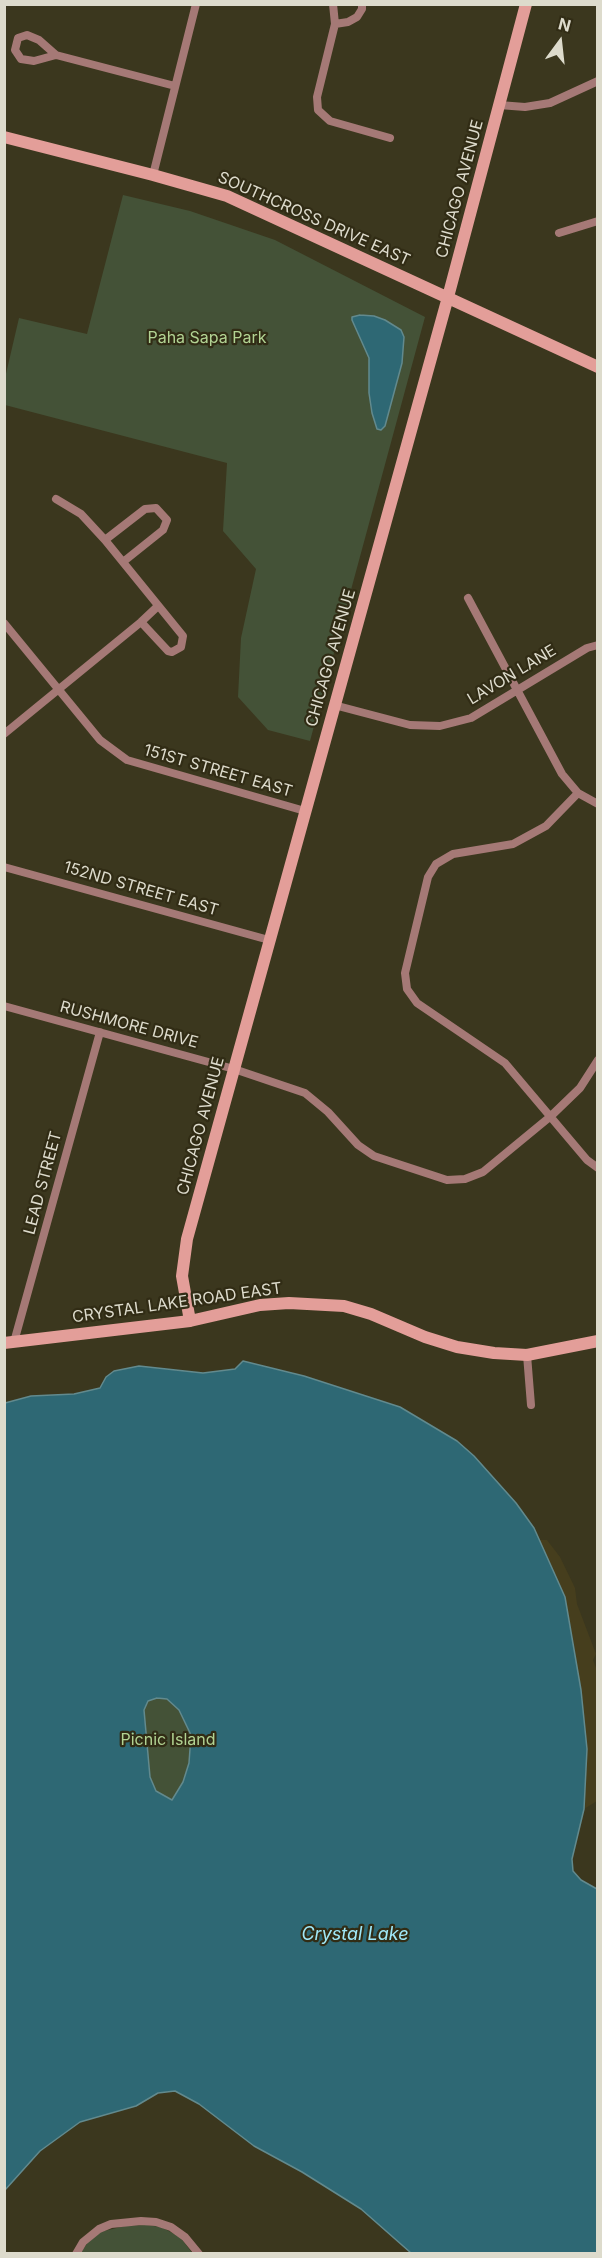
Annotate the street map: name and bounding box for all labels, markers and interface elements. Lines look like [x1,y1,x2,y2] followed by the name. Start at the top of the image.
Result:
[530,12,590,72] north arrow
[556,13,573,36] text: N
[432,118,488,260] street label: CHICAGO AVENUE
[215,168,413,270] street label: SOUTHCROSS DRIVE EAST
[147,328,267,348] park label: Paha Sapa Park
[302,587,360,729] street label: CHICAGO AVENUE
[464,641,560,709] street label: LAVON LANE
[141,741,295,801] street label: 151ST STREET EAST
[61,858,221,920] street label: 152ND STREET EAST
[58,997,200,1053] street label: RUSHMORE DRIVE
[173,1055,229,1197] street label: CHICAGO AVENUE
[20,1129,66,1237] street label: LEAD STREET
[71,1279,283,1327] street label: CRYSTAL LAKE ROAD EAST
[120,1730,216,1750] park label: Picnic Island
[301,1924,409,1946] water label: Crystal Lake

